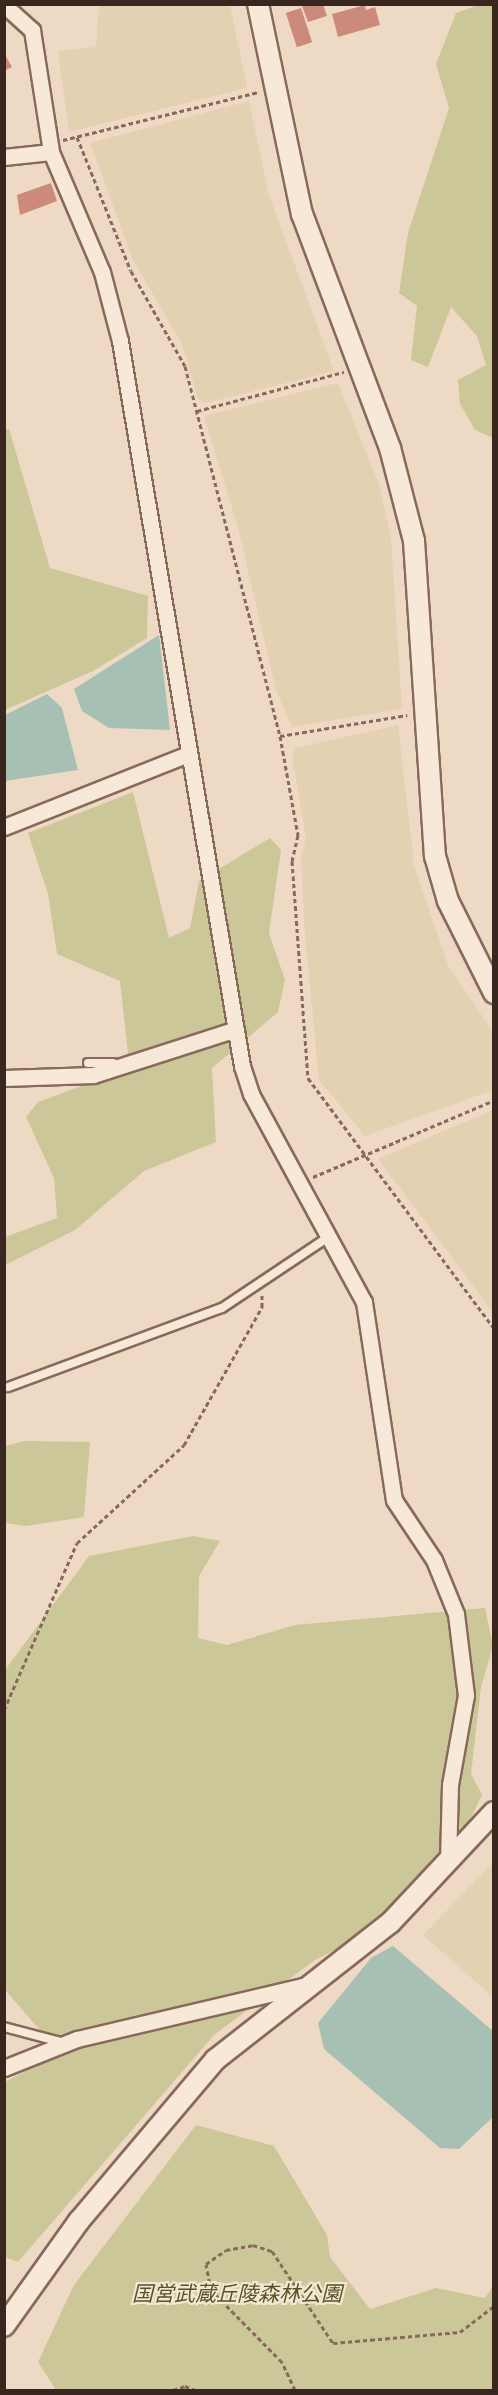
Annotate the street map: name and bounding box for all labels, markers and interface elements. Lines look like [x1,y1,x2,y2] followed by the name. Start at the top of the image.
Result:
[132,2281,342,2307] park label: 国営武蔵丘陵森林公園

